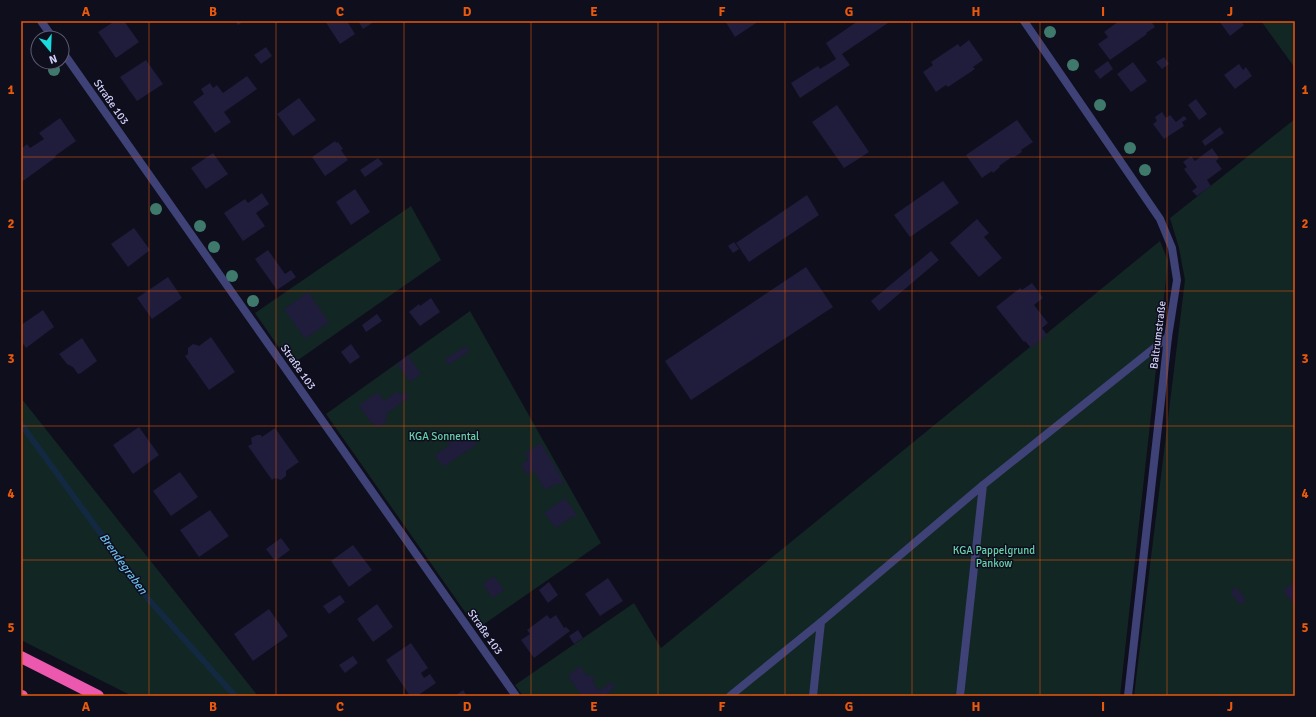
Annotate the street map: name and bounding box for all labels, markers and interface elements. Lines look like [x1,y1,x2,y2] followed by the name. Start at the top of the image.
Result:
[82,4,91,20] text: A
[209,4,217,20] text: B
[336,4,344,20] text: C
[463,4,472,20] text: D
[590,4,598,20] text: E
[719,4,726,20] text: F
[845,4,853,20] text: G
[972,4,980,20] text: H
[1101,4,1105,20] text: I
[1227,4,1233,20] text: J
[30,30,70,70] north arrow
[47,52,59,66] text: N
[91,77,131,127] street label: Straße 103
[7,82,15,98] text: 1
[1301,82,1309,98] text: 1
[7,216,15,232] text: 2
[1301,216,1309,232] text: 2
[1147,300,1169,370] street label: Baltrumstraße
[278,342,318,392] street label: Straße 103
[7,351,15,367] text: 3
[1301,351,1309,367] text: 3
[409,430,479,443] park label: KGA Sonnental
[7,486,15,502] text: 4
[1301,486,1309,502] text: 4
[96,531,150,598] water label: Brendegraben
[953,544,1035,570] park label: KGA Pappelgrund Pankow
[465,607,505,657] street label: Straße 103
[7,620,15,636] text: 5
[1301,620,1309,636] text: 5
[82,699,91,715] text: A
[209,699,217,715] text: B
[336,699,344,715] text: C
[463,699,472,715] text: D
[590,699,598,715] text: E
[719,699,726,715] text: F
[845,699,853,715] text: G
[972,699,980,715] text: H
[1101,699,1105,715] text: I
[1227,699,1233,715] text: J

